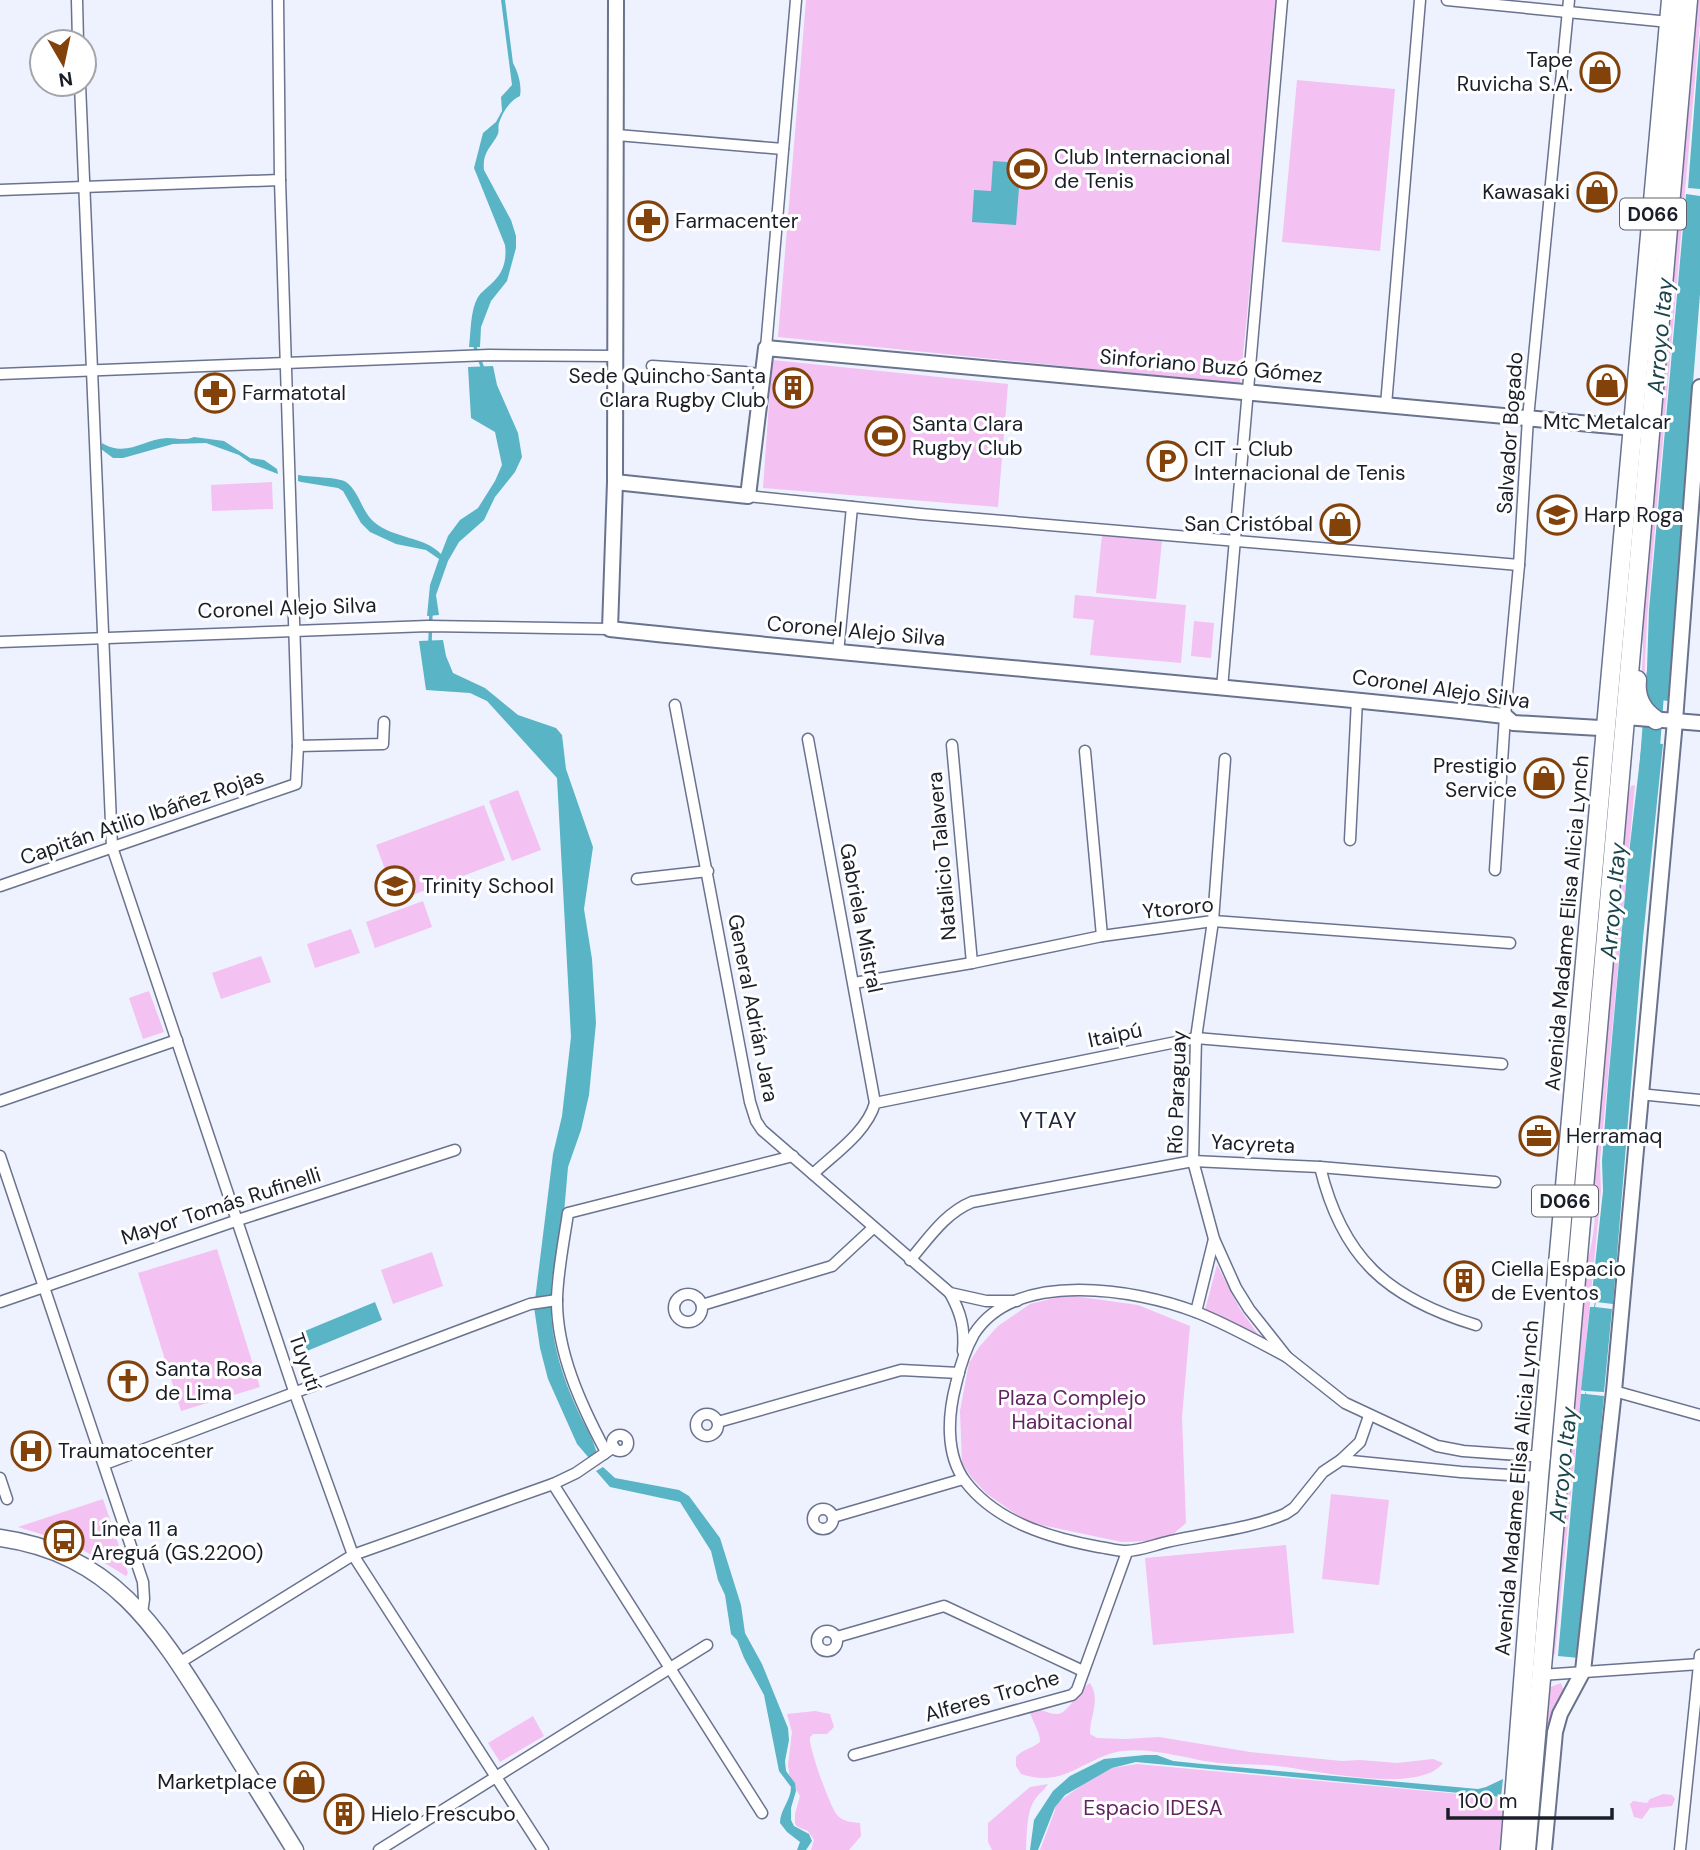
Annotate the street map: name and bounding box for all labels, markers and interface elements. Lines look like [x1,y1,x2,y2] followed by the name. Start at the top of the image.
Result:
[28,28,98,98] north arrow
[1457,46,1573,98] place label: Tape Ruvicha S.A.
[1579,51,1621,93] shop icon: Tape Ruvicha S.A.
[57,66,74,93] text: N
[1054,143,1230,195] place label: Club Internacional de Tenis
[1006,148,1048,190] sports icon: Club Internacional de Tenis
[1576,171,1618,213] shop icon: Kawasaki
[1482,178,1570,206] place label: Kawasaki
[1620,198,1686,230] road number: D066
[627,200,669,242] pharmacy icon: Farmacenter
[675,207,799,235] place label: Farmacenter
[1640,275,1680,396] water label: Arroyo Itay
[1098,342,1324,390] street label: Sinforiano Buzó Gómez
[1490,351,1530,515] street label: Salvador Bogado
[568,362,766,414] place label: Sede Quincho Santa Clara Rugby Club
[1586,364,1628,406] shop icon: Mtc Metalcar
[772,367,814,409] building icon: Sede Quincho Santa Clara Rugby Club
[194,372,236,414] pharmacy icon: Farmatotal
[242,379,346,407] place label: Farmatotal
[1543,408,1671,436] place label: Mtc Metalcar
[912,410,1023,462] place label: Santa Clara Rugby Club
[864,415,906,457] sports icon: Santa Clara Rugby Club
[1194,435,1405,487] place label: CIT - Club Internacional de Tenis
[1146,440,1188,482] parking icon: CIT - Club Internacional de Tenis
[1536,494,1578,536] school or university icon: Harp Roga
[1584,501,1683,529] place label: Harp Roga
[1319,503,1361,545] shop icon: San Cristóbal
[1184,510,1313,538] place label: San Cristóbal
[197,591,377,625] street label: Coronel Alejo Silva
[766,609,946,653] street label: Coronel Alejo Silva
[1350,663,1532,715] street label: Coronel Alejo Silva
[1433,752,1517,804] place label: Prestigio Service
[1538,754,1596,1092] street label: Avenida Madame Elisa Alicia Lynch
[1523,757,1565,799] shop icon: Prestigio Service
[16,762,268,872] street label: Capitán Atilio Ibáñez Rojas
[921,771,963,941] street label: Natalicio Talavera
[1593,840,1633,961] water label: Arroyo Itay
[833,841,889,995] street label: Gabriela Mistral
[374,865,416,907] school or university icon: Trinity School
[422,872,554,900] place label: Trinity School
[1141,890,1215,926] street label: Ytororo
[721,912,785,1104] street label: General Adrián Jara
[1085,1016,1145,1054] street label: Itaipú
[1161,1029,1193,1154] street label: Río Paraguay
[1019,1105,1079,1135] district label: YTAY
[1518,1115,1560,1157] office icon: Herramaq
[1566,1122,1663,1150] place label: Herramaq
[1210,1128,1296,1160] street label: Yacyreta
[117,1160,325,1252] street label: Mayor Tomás Rufinelli
[1532,1186,1598,1217] road number: D066
[1491,1255,1626,1307] place label: Ciella Espacio de Eventos
[1443,1260,1485,1302] building icon: Ciella Espacio de Eventos
[1488,1319,1546,1657] street label: Avenida Madame Elisa Alicia Lynch
[282,1329,328,1395] street label: Tuyutí
[155,1355,262,1407] place label: Santa Rosa de Lima
[107,1360,149,1402] church icon: Santa Rosa de Lima
[998,1384,1146,1436] park label: Plaza Complejo Habitacional
[1542,1404,1584,1526] water label: Arroyo Itay
[10,1430,52,1472] hospital icon: Traumatocenter
[58,1437,214,1465] place label: Traumatocenter
[91,1515,263,1567] place label: Línea 11 a Areguá (GS.2200)
[43,1520,85,1562] bus stop icon: Línea 11 a Areguá (GS.2200)
[921,1663,1063,1729] street label: Alferes Troche
[283,1761,325,1803] shop icon: Marketplace
[157,1768,277,1796] place label: Marketplace
[1448,1776,1612,1820] scale bar
[1458,1787,1518,1815] text: 100 m
[323,1793,365,1835] building icon: Hielo Frescubo
[1083,1794,1223,1822] park label: Espacio IDESA
[371,1800,516,1828] place label: Hielo Frescubo

